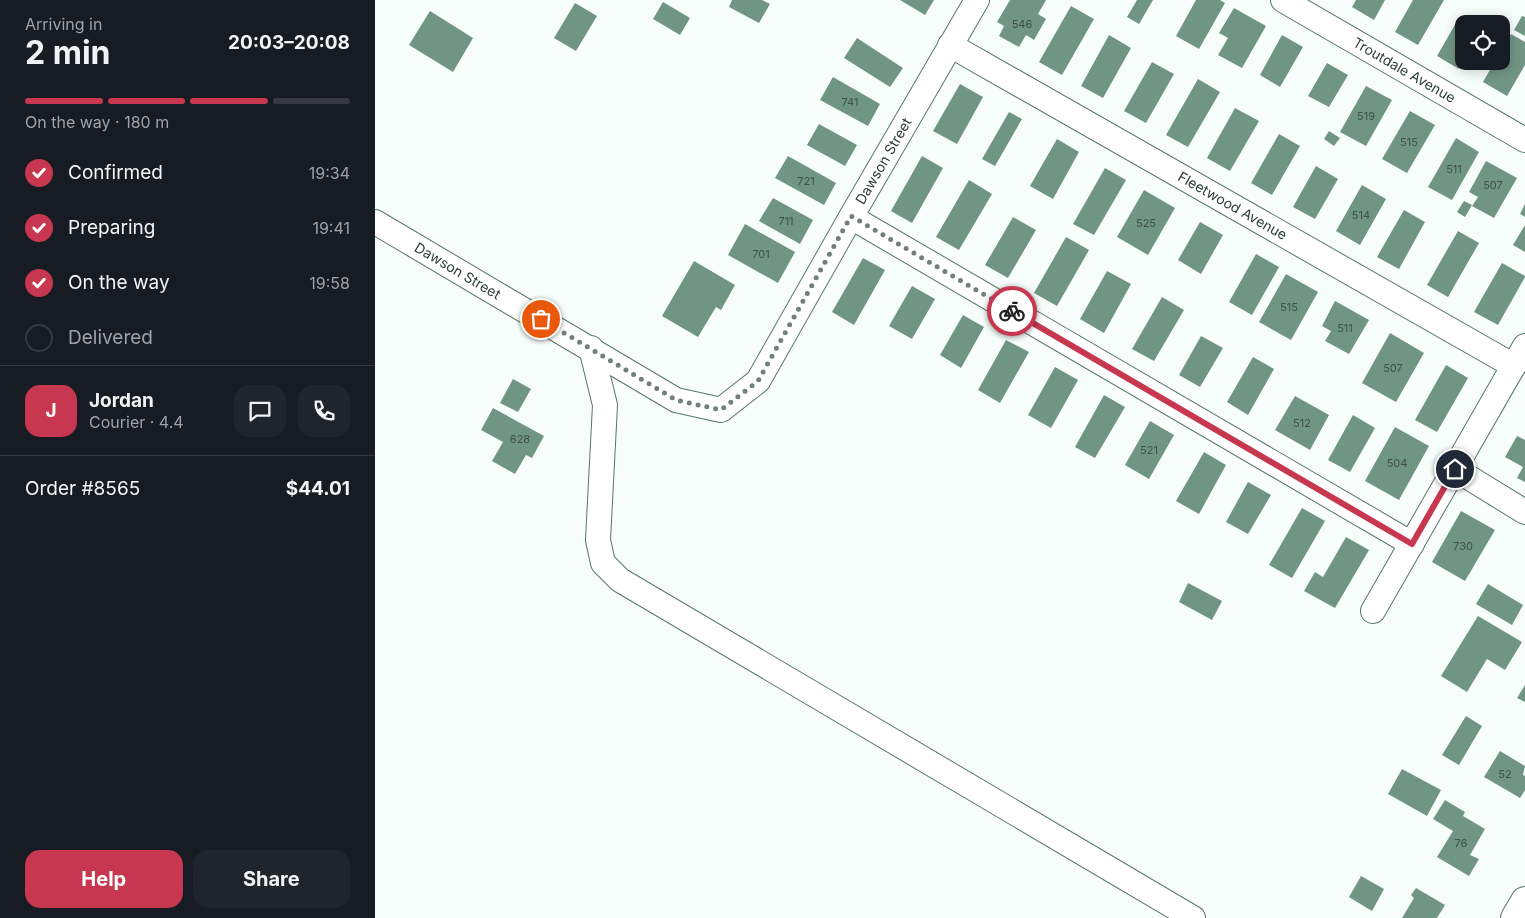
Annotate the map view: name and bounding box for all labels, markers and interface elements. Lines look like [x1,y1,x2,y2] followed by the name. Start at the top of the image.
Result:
[25,14,102,34] text: Arriving in
[1455,15,1510,70] map controls
[1455,15,1510,70] button: locate
[1012,17,1032,31] house number: 546
[228,31,350,54] text: 20:03–20:08
[25,33,111,72] text: 2 min
[1350,33,1459,106] street label: Troutdale Avenue
[842,95,858,109] house number: 741
[1357,109,1375,123] house number: 519
[25,112,169,132] text: On the way · 180 m
[851,114,915,207] street label: Dawson Street
[1400,135,1418,149] house number: 515
[25,159,53,187] icon: check
[68,161,163,184] text: Confirmed
[1446,162,1462,176] house number: 511
[309,163,350,183] text: 19:34
[1175,168,1290,243] street label: Fleetwood Avenue
[797,174,815,188] house number: 721
[1483,178,1503,192] house number: 507
[1352,208,1370,222] house number: 514
[25,214,53,242] icon: check
[778,214,794,228] house number: 711
[68,216,155,239] text: Preparing
[1136,216,1156,230] house number: 525
[312,218,350,238] text: 19:41
[412,238,504,303] street label: Dawson Street
[752,247,770,261] house number: 701
[25,269,53,297] icon: check
[68,271,170,294] text: On the way
[309,273,350,293] text: 19:58
[987,286,1037,336] courier
[998,297,1026,325] icon: bike
[520,298,562,340] pin
[1280,300,1298,314] house number: 515
[527,305,555,333] icon: bag
[1337,321,1353,335] house number: 511
[68,326,153,349] text: Delivered
[1383,361,1403,375] house number: 507
[234,385,286,437] button: chat
[298,385,350,437] button: phone
[89,389,154,412] text: Jordan
[45,399,57,422] text: J
[89,412,184,432] text: Courier · 4.4
[1293,416,1311,430] house number: 512
[510,432,530,446] house number: 628
[1140,443,1158,457] house number: 521
[1434,448,1476,490] pin
[1441,455,1469,483] icon: home
[1387,456,1407,470] house number: 504
[25,477,140,500] text: Order #8565
[286,477,350,500] text: $44.01
[1453,539,1473,553] house number: 730
[1498,767,1512,781] house number: 52
[1455,836,1468,850] house number: 76
[25,850,183,908] button: Help
[193,850,350,908] button: Share

